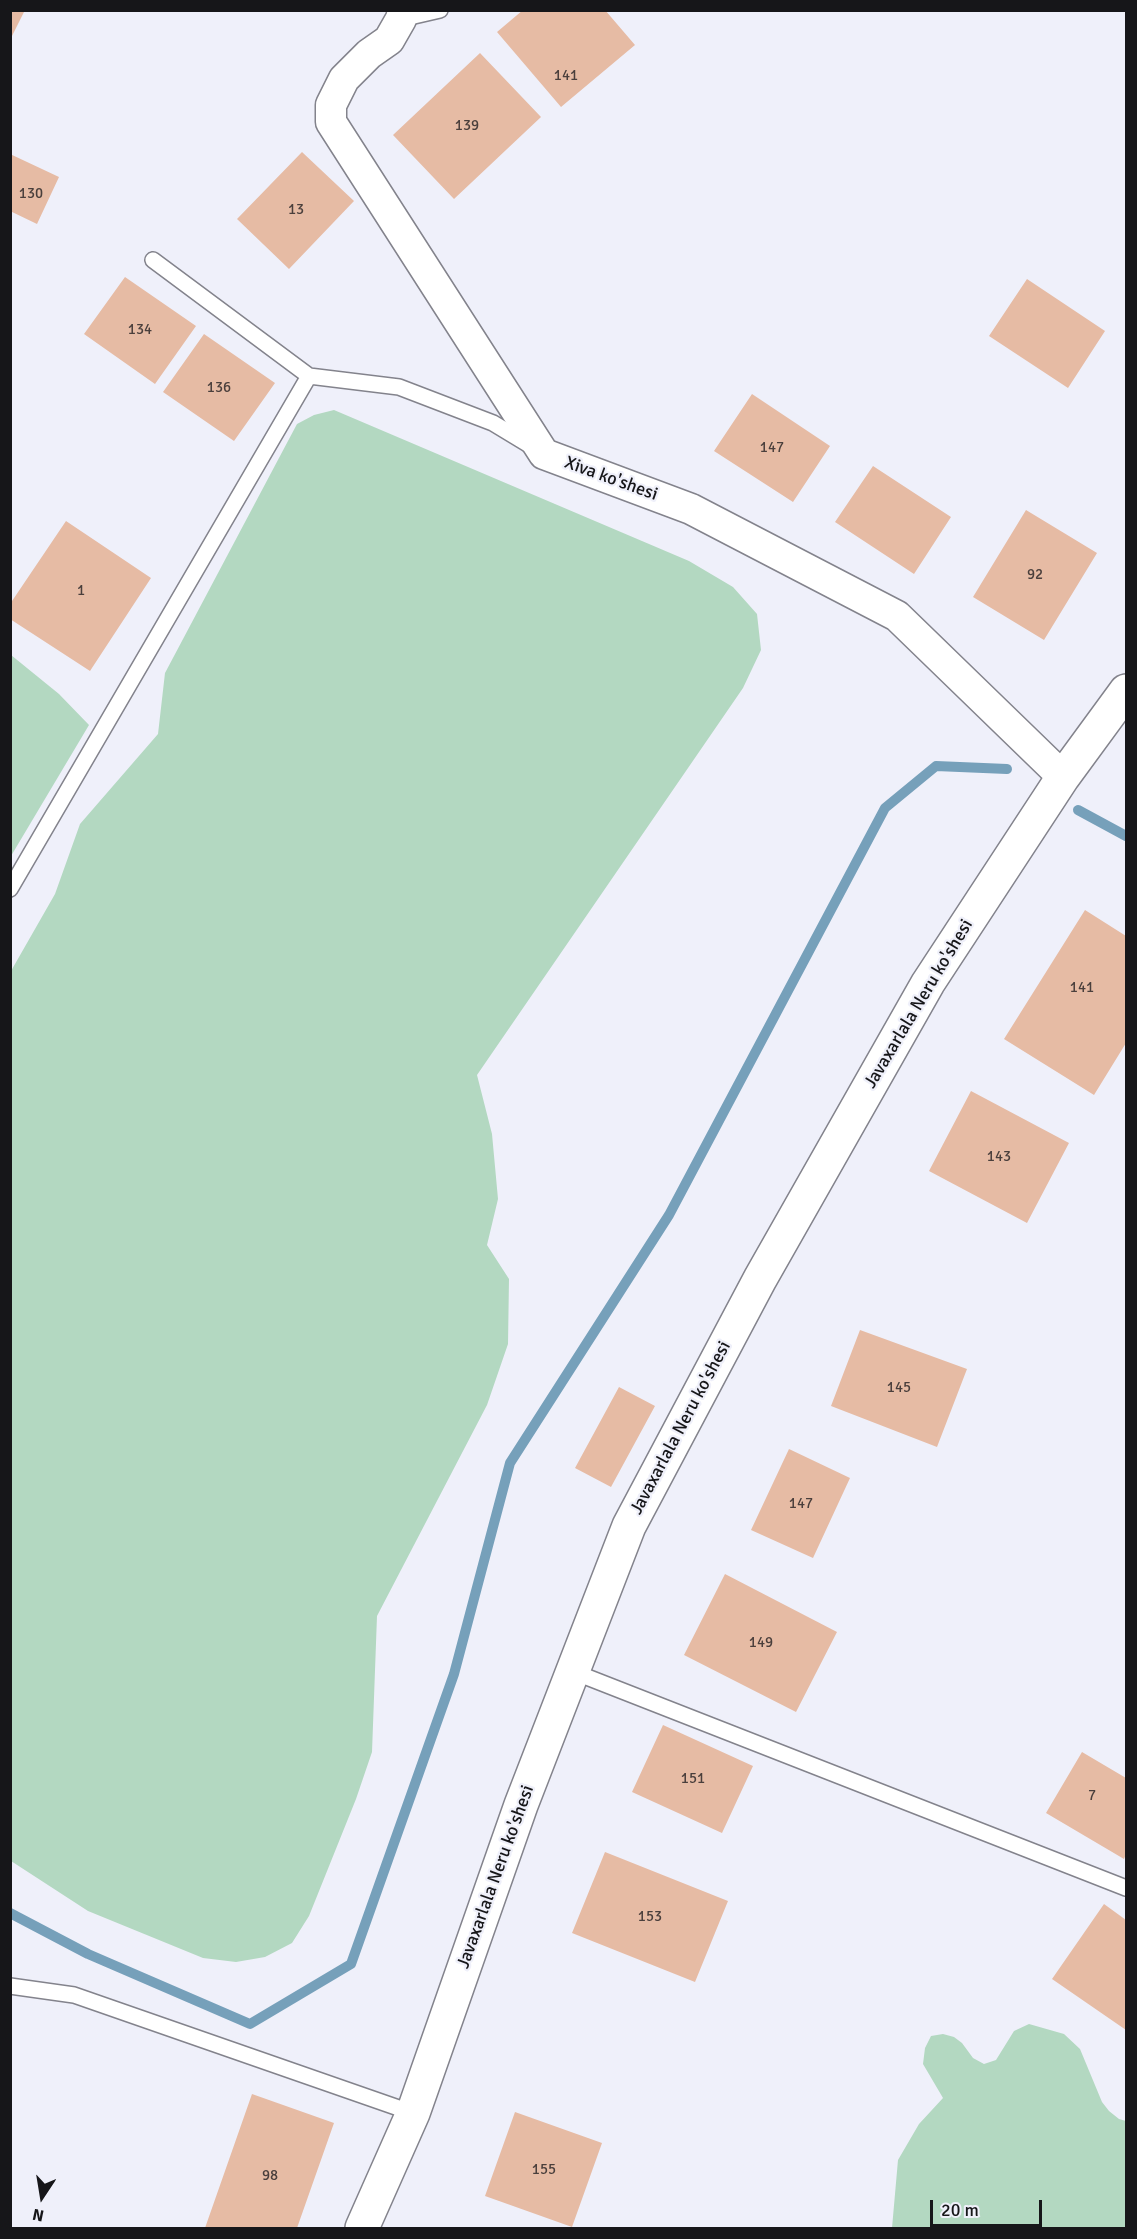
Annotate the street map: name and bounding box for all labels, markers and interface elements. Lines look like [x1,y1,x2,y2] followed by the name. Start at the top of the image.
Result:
[554,67,578,85] house number: 141
[455,117,479,135] house number: 139
[19,185,43,203] house number: 130
[288,201,304,219] house number: 13
[128,321,152,339] house number: 134
[207,379,231,397] house number: 136
[760,439,784,457] house number: 147
[561,452,661,506] street label: Xiva ko'shesi
[1027,566,1043,584] house number: 92
[77,582,85,600] house number: 1
[860,916,978,1092] street label: Javaxarlala Neru ko'shesi
[1070,979,1094,997] house number: 141
[987,1148,1011,1166] house number: 143
[626,1338,736,1518] street label: Javaxarlala Neru ko'shesi
[887,1379,911,1397] house number: 145
[789,1495,813,1513] house number: 147
[749,1634,773,1652] house number: 149
[681,1770,705,1788] house number: 151
[453,1782,539,1972] street label: Javaxarlala Neru ko'shesi
[1088,1787,1096,1805] house number: 7
[638,1908,662,1926] house number: 153
[532,2161,556,2179] house number: 155
[12,2167,72,2227] north arrow
[262,2167,278,2185] house number: 98
[933,2188,1046,2226] scale bar
[941,2199,979,2221] text: 20 m
[31,2204,46,2226] text: N

